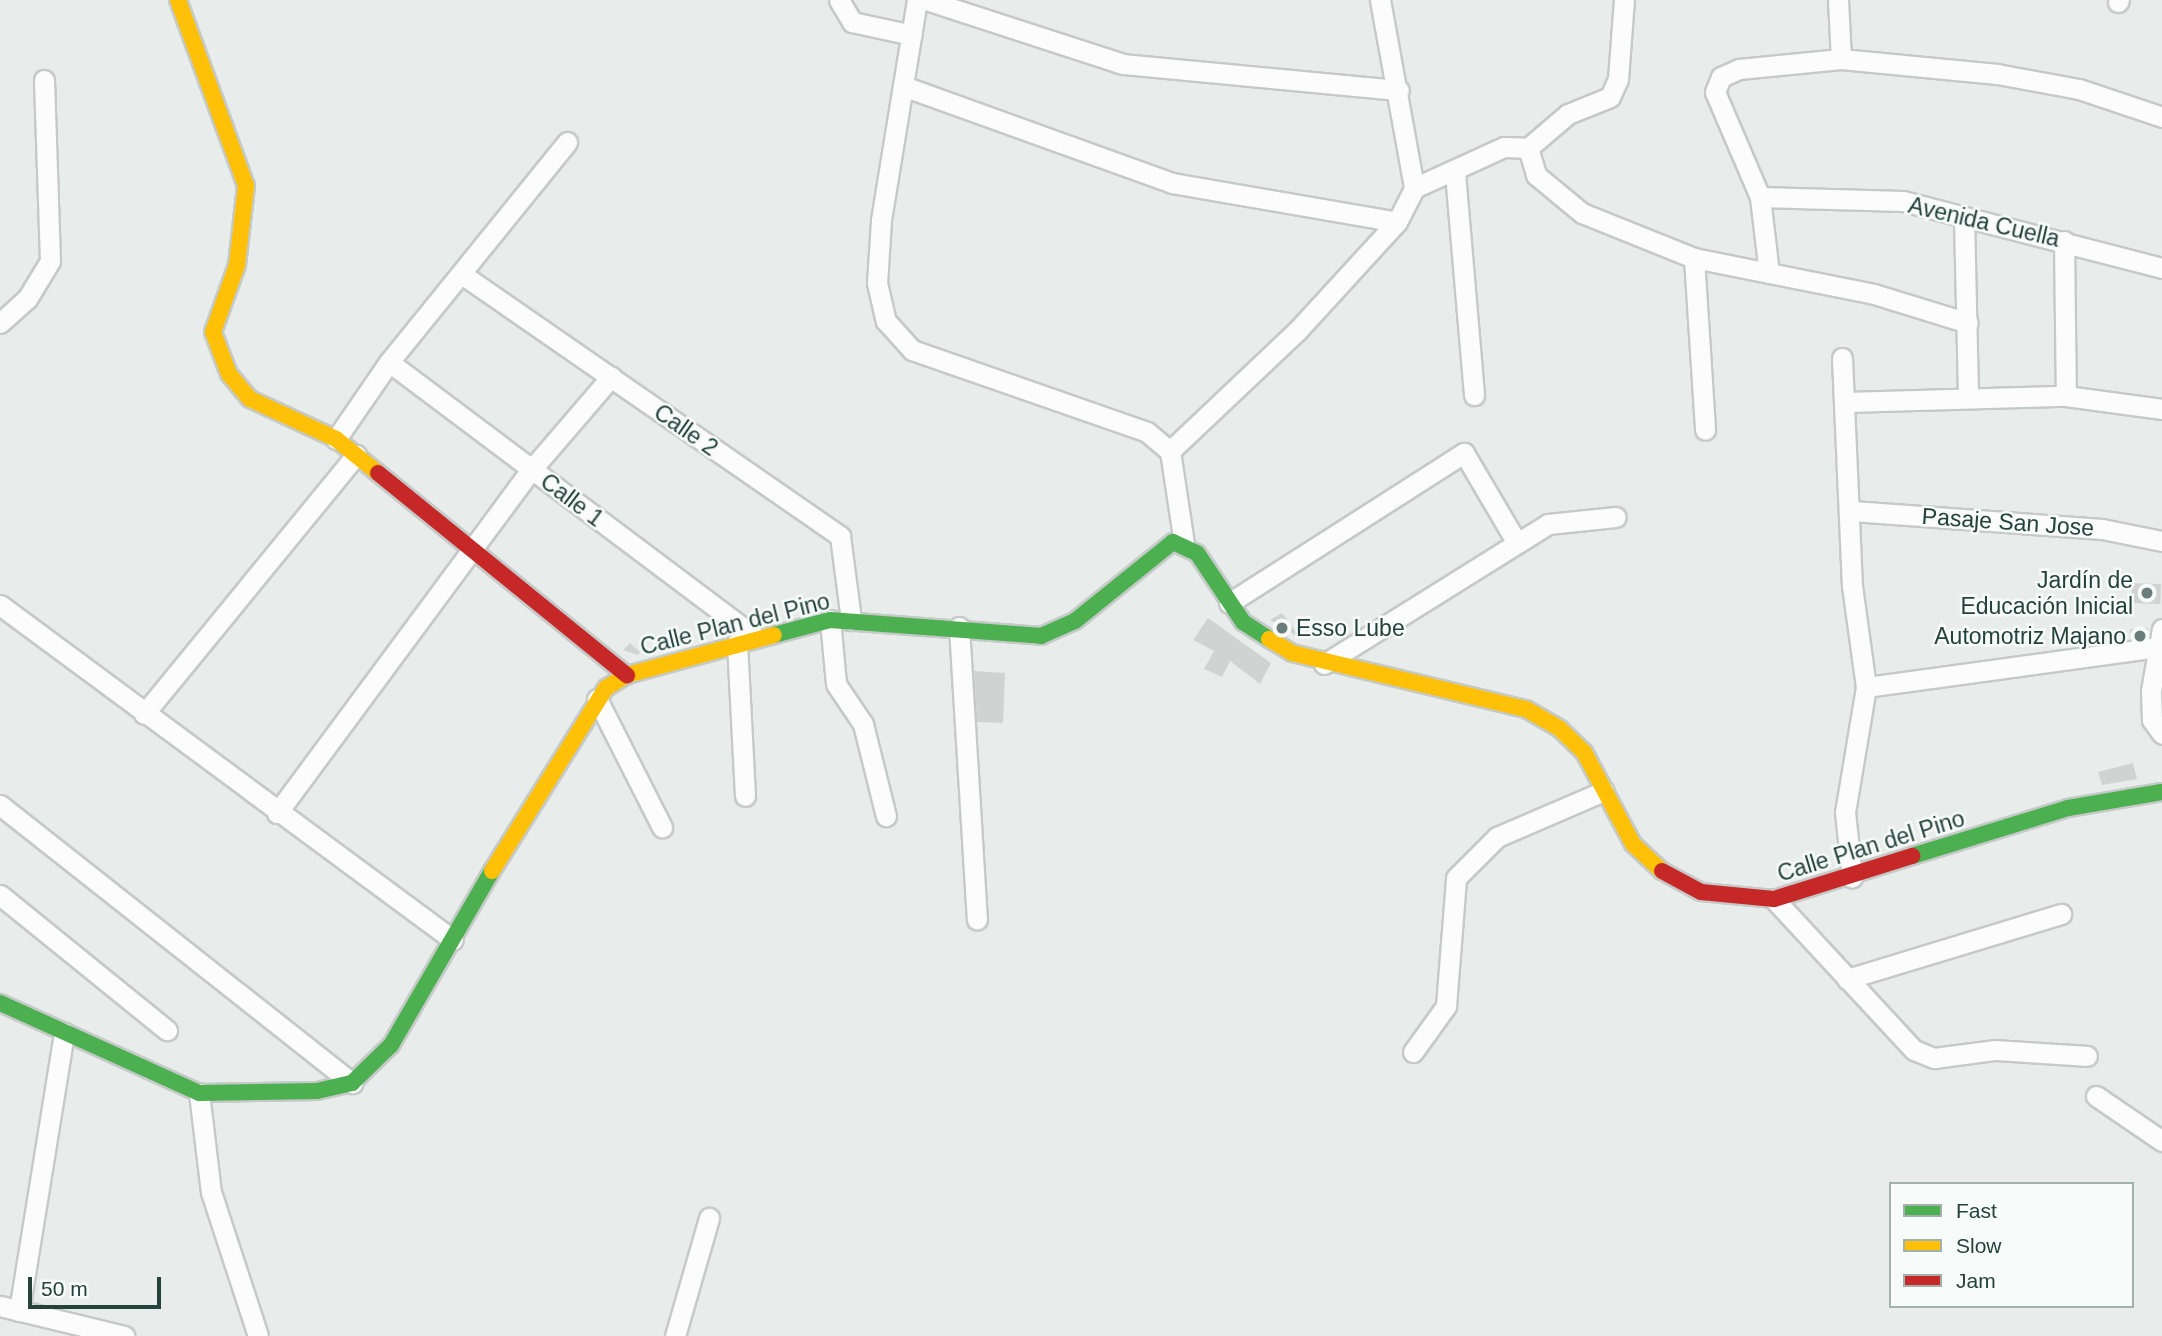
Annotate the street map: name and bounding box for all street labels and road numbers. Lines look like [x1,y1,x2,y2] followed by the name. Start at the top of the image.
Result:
[1906,191,2062,253] street label: Avenida Cuella
[649,398,723,462] street label: Calle 2
[535,467,609,533] street label: Calle 1
[1921,502,2095,542] street label: Pasaje San Jose
[637,587,833,661] street label: Calle Plan del Pino
[1774,804,1968,888] street label: Calle Plan del Pino

